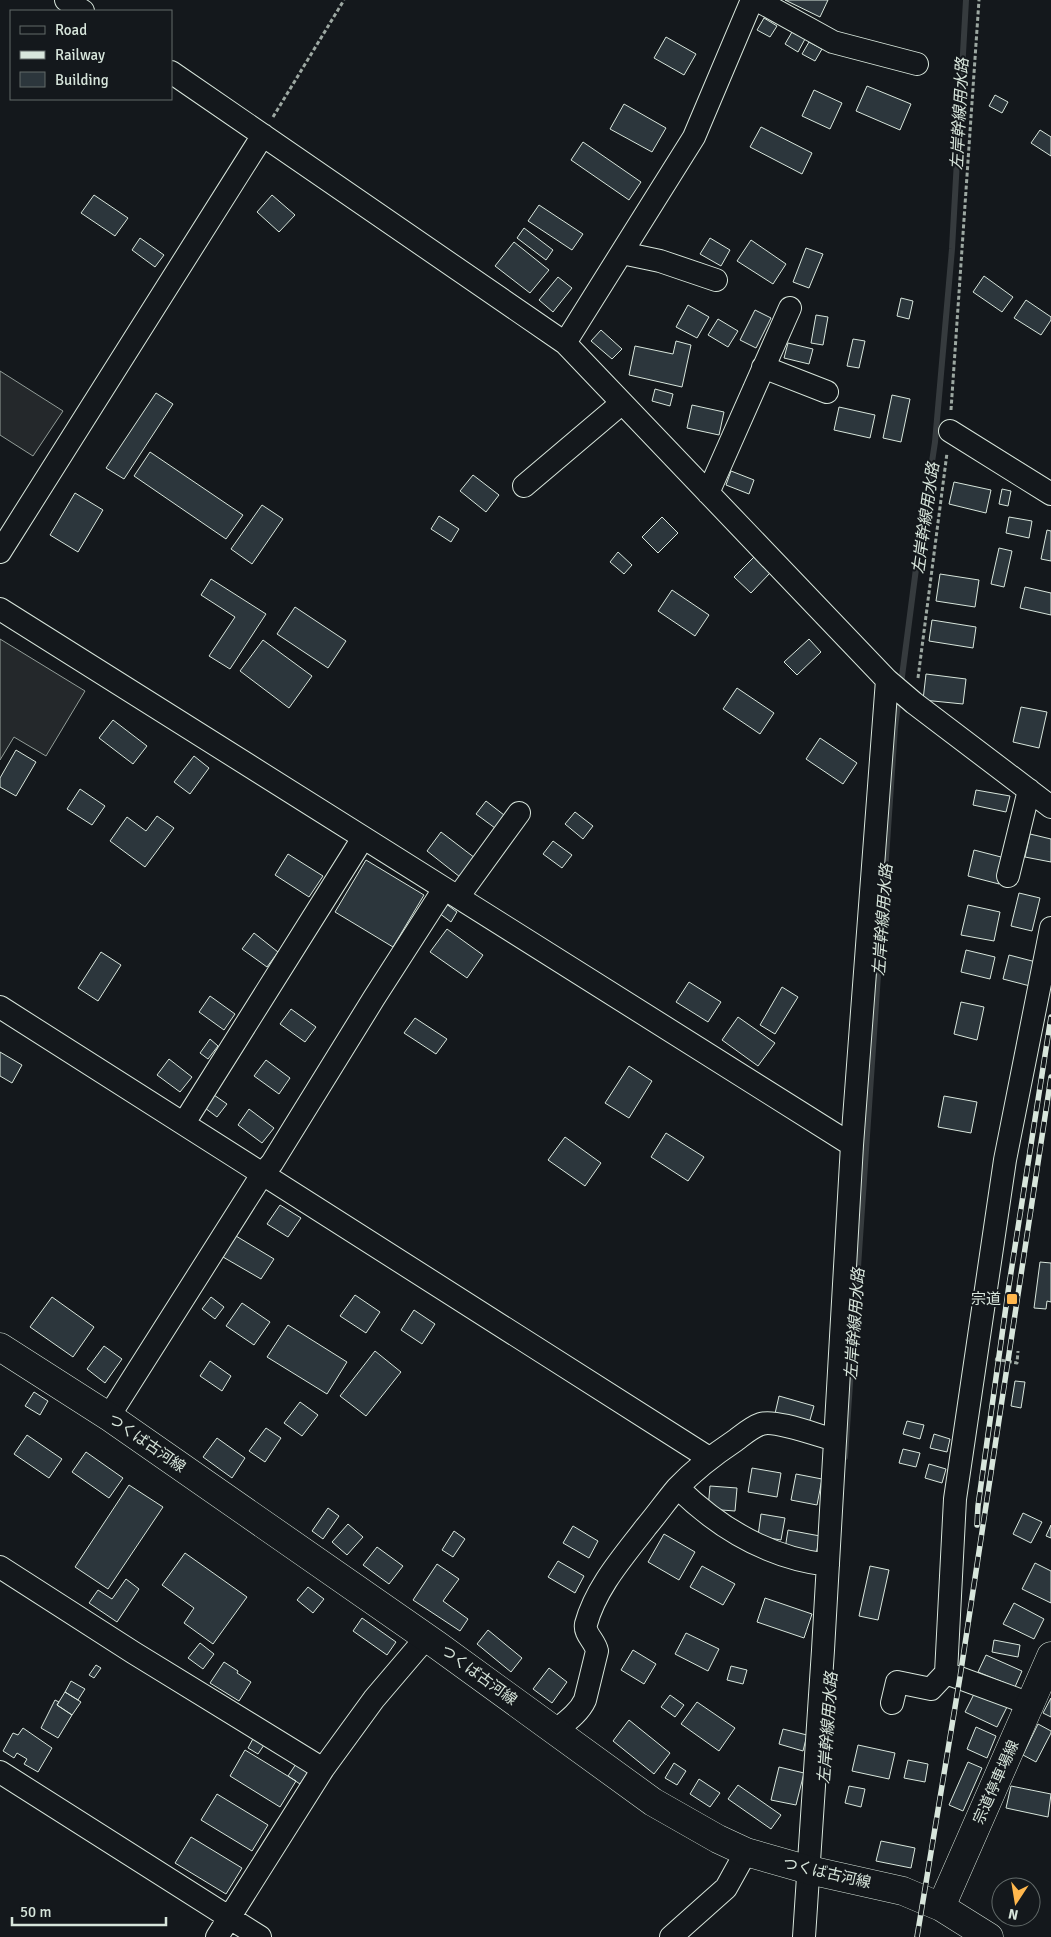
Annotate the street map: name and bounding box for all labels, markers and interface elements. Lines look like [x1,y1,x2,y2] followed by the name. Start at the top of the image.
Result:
[10,10,172,100] legend
[55,21,87,39] text: Road
[55,46,105,64] text: Railway
[947,56,973,171] water label: 左岸幹線用水路
[55,71,109,89] text: Building
[908,459,944,575] water label: 左岸幹線用水路
[869,862,897,977] water label: 左岸幹線用水路
[841,1266,869,1381] water label: 左岸幹線用水路
[971,1290,1001,1308] place label: 宗道
[1005,1292,1019,1306] marker: 宗道
[105,1410,189,1476] street label: つくば古河線
[437,1641,521,1709] street label: つくば古河線
[814,1670,842,1785] water label: 左岸幹線用水路
[969,1737,1023,1827] street label: 宗道停車場線
[781,1854,873,1892] street label: つくば古河線
[991,1877,1041,1927] north arrow
[12,1894,166,1926] scale bar
[20,1903,51,1921] text: 50 m
[1007,1905,1020,1924] text: N

